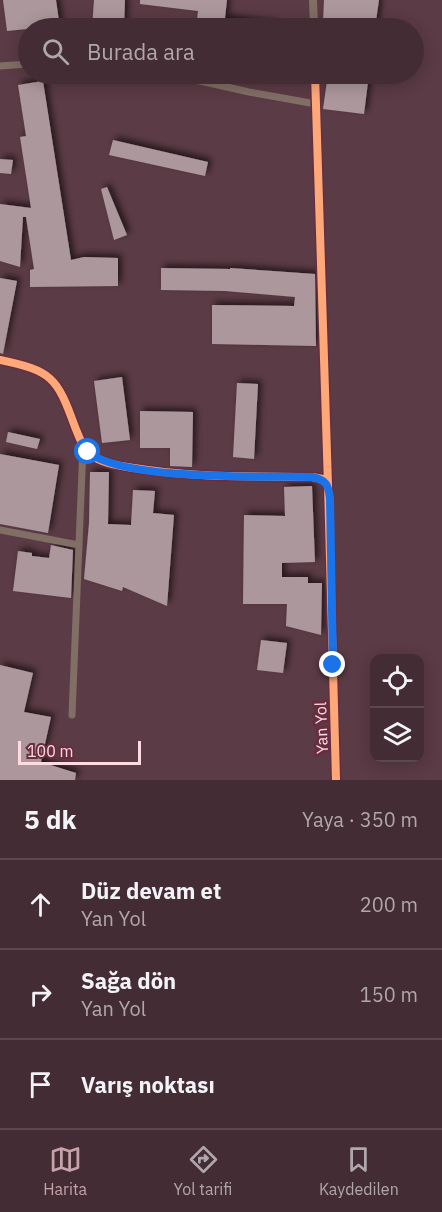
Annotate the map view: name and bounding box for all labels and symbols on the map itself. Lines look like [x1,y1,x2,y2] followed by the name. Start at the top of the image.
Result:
[74,438,100,464] route start
[319,651,345,677] route end
[310,702,332,754] street label: Yan Yol
[18,738,141,766] scale bar

